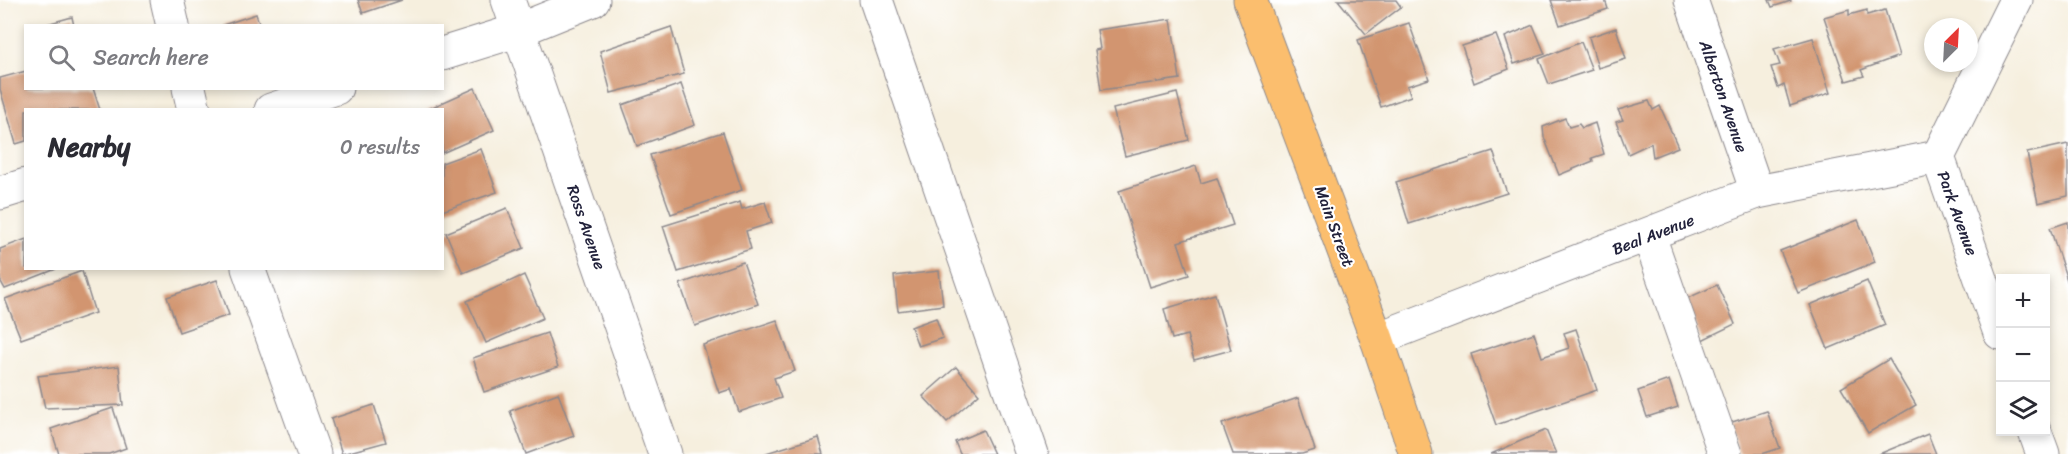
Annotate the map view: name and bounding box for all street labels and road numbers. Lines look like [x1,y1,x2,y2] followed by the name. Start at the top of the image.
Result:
[1690,35,1756,156] street label: Alberton Avenue
[1929,167,1986,260] street label: Park Avenue
[558,181,615,274] street label: Ross Avenue
[1306,181,1363,271] street label: Main Street
[1608,205,1699,263] street label: Beal Avenue

